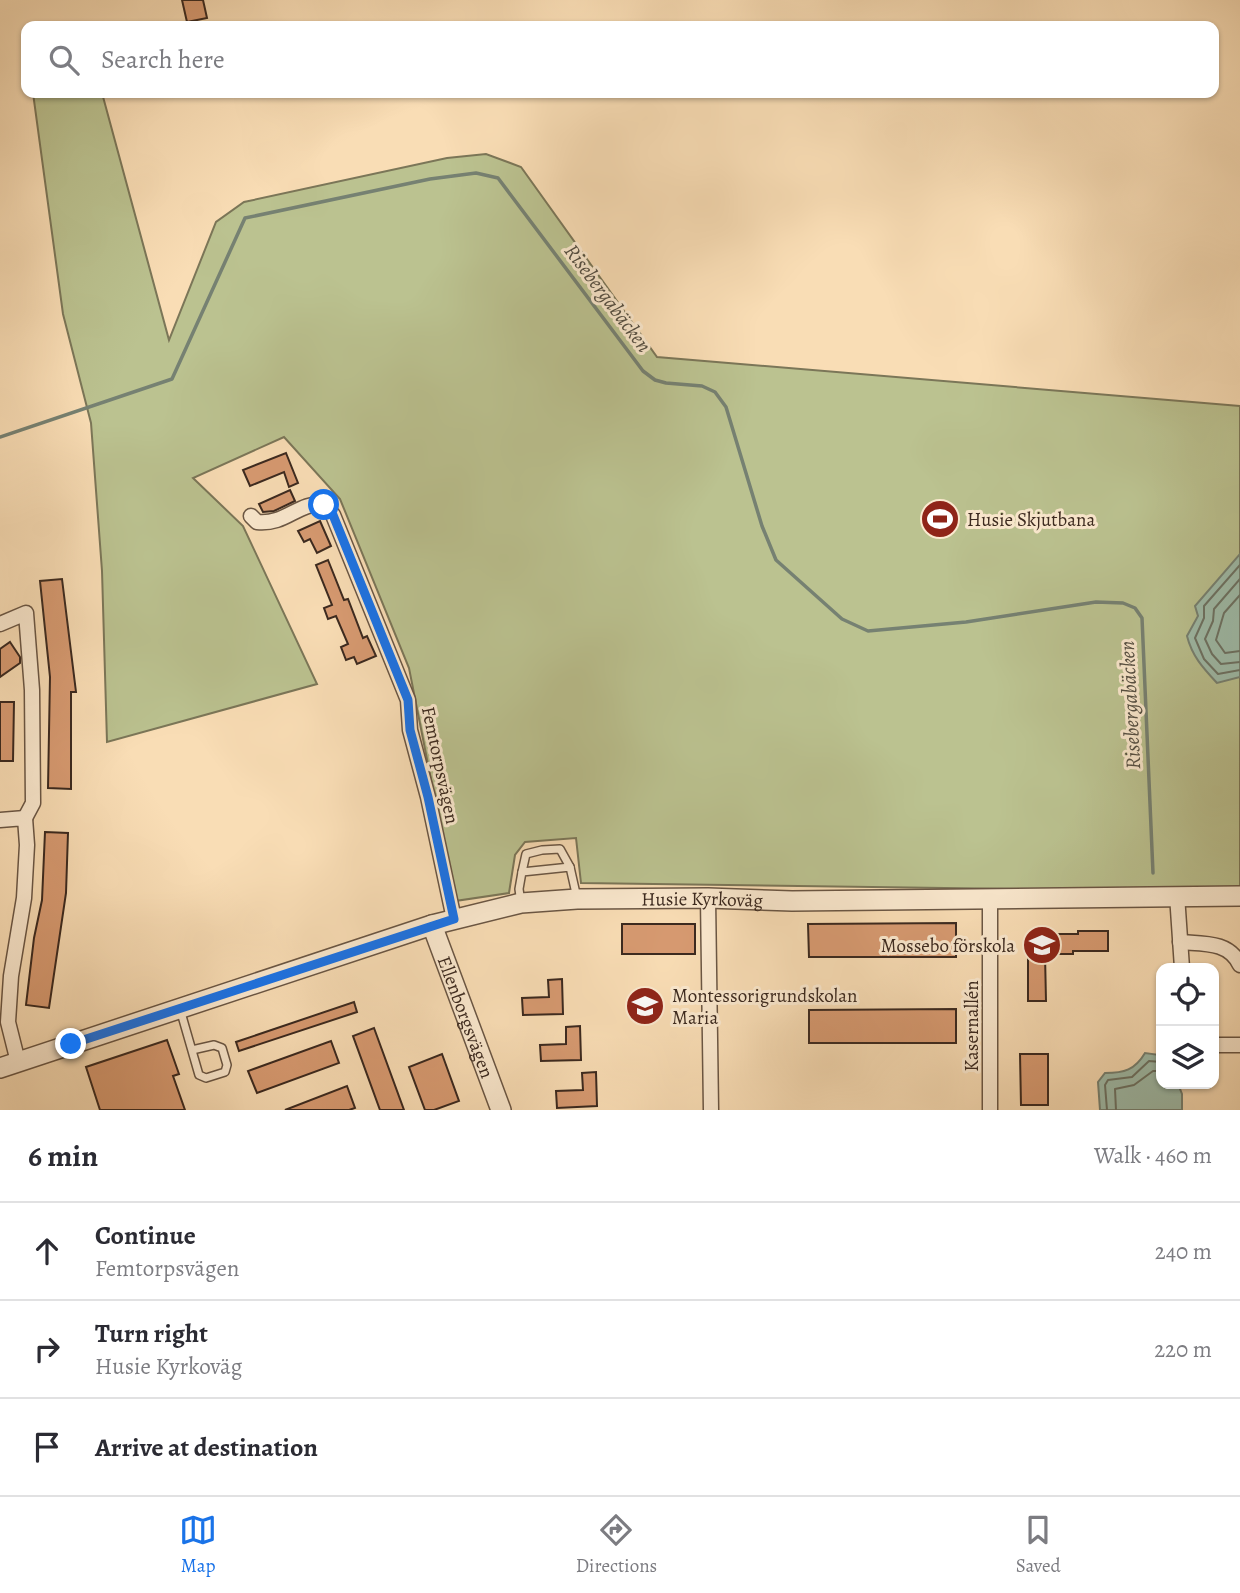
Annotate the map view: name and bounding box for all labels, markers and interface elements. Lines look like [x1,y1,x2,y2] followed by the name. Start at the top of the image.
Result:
[21,21,1219,98] search box
[45,41,83,79] icon: search
[101,42,225,77] text: Search here
[558,238,658,358] water label: Risebergabäcken
[308,489,339,520] route start
[919,498,961,540] sports icon: Husie Skjutbana
[967,507,1095,533] place label: Husie Skjutbana
[1113,640,1147,770] water label: Risebergabäcken
[415,704,465,826] street label: Femtorpsvägen
[641,886,764,914] street label: Husie Kyrkoväg
[1021,924,1063,966] school or university icon: Mossebo förskola
[881,933,1015,959] place label: Mossebo förskola
[431,952,500,1082] street label: Ellenborgsvägen
[1156,963,1219,1089] map controls
[1156,963,1219,1026] button: locate
[959,980,985,1072] street label: Kasernallén
[672,983,858,1031] place label: Montessorigrundskolan Maria
[624,985,666,1027] school or university icon: Montessorigrundskolan Maria
[1156,1026,1219,1089] button: layers
[55,1028,86,1059] route end
[28,1136,98,1176] text: 6 min
[1094,1140,1212,1171] text: Walk · 460 m
[95,1218,196,1253] text: Continue
[28,1232,66,1270] icon: ahead
[1155,1236,1212,1267] text: 240 m
[95,1253,239,1284] text: Femtorpsvägen
[95,1316,208,1351] text: Turn right
[28,1330,66,1368] icon: right
[1154,1334,1212,1365] text: 220 m
[95,1351,242,1382] text: Husie Kyrkoväg
[28,1428,66,1466] icon: arrive
[95,1430,318,1465] text: Arrive at destination
[179,1511,217,1579] tab: Map
[576,1511,657,1579] tab: Directions
[1016,1511,1061,1579] tab: Saved

